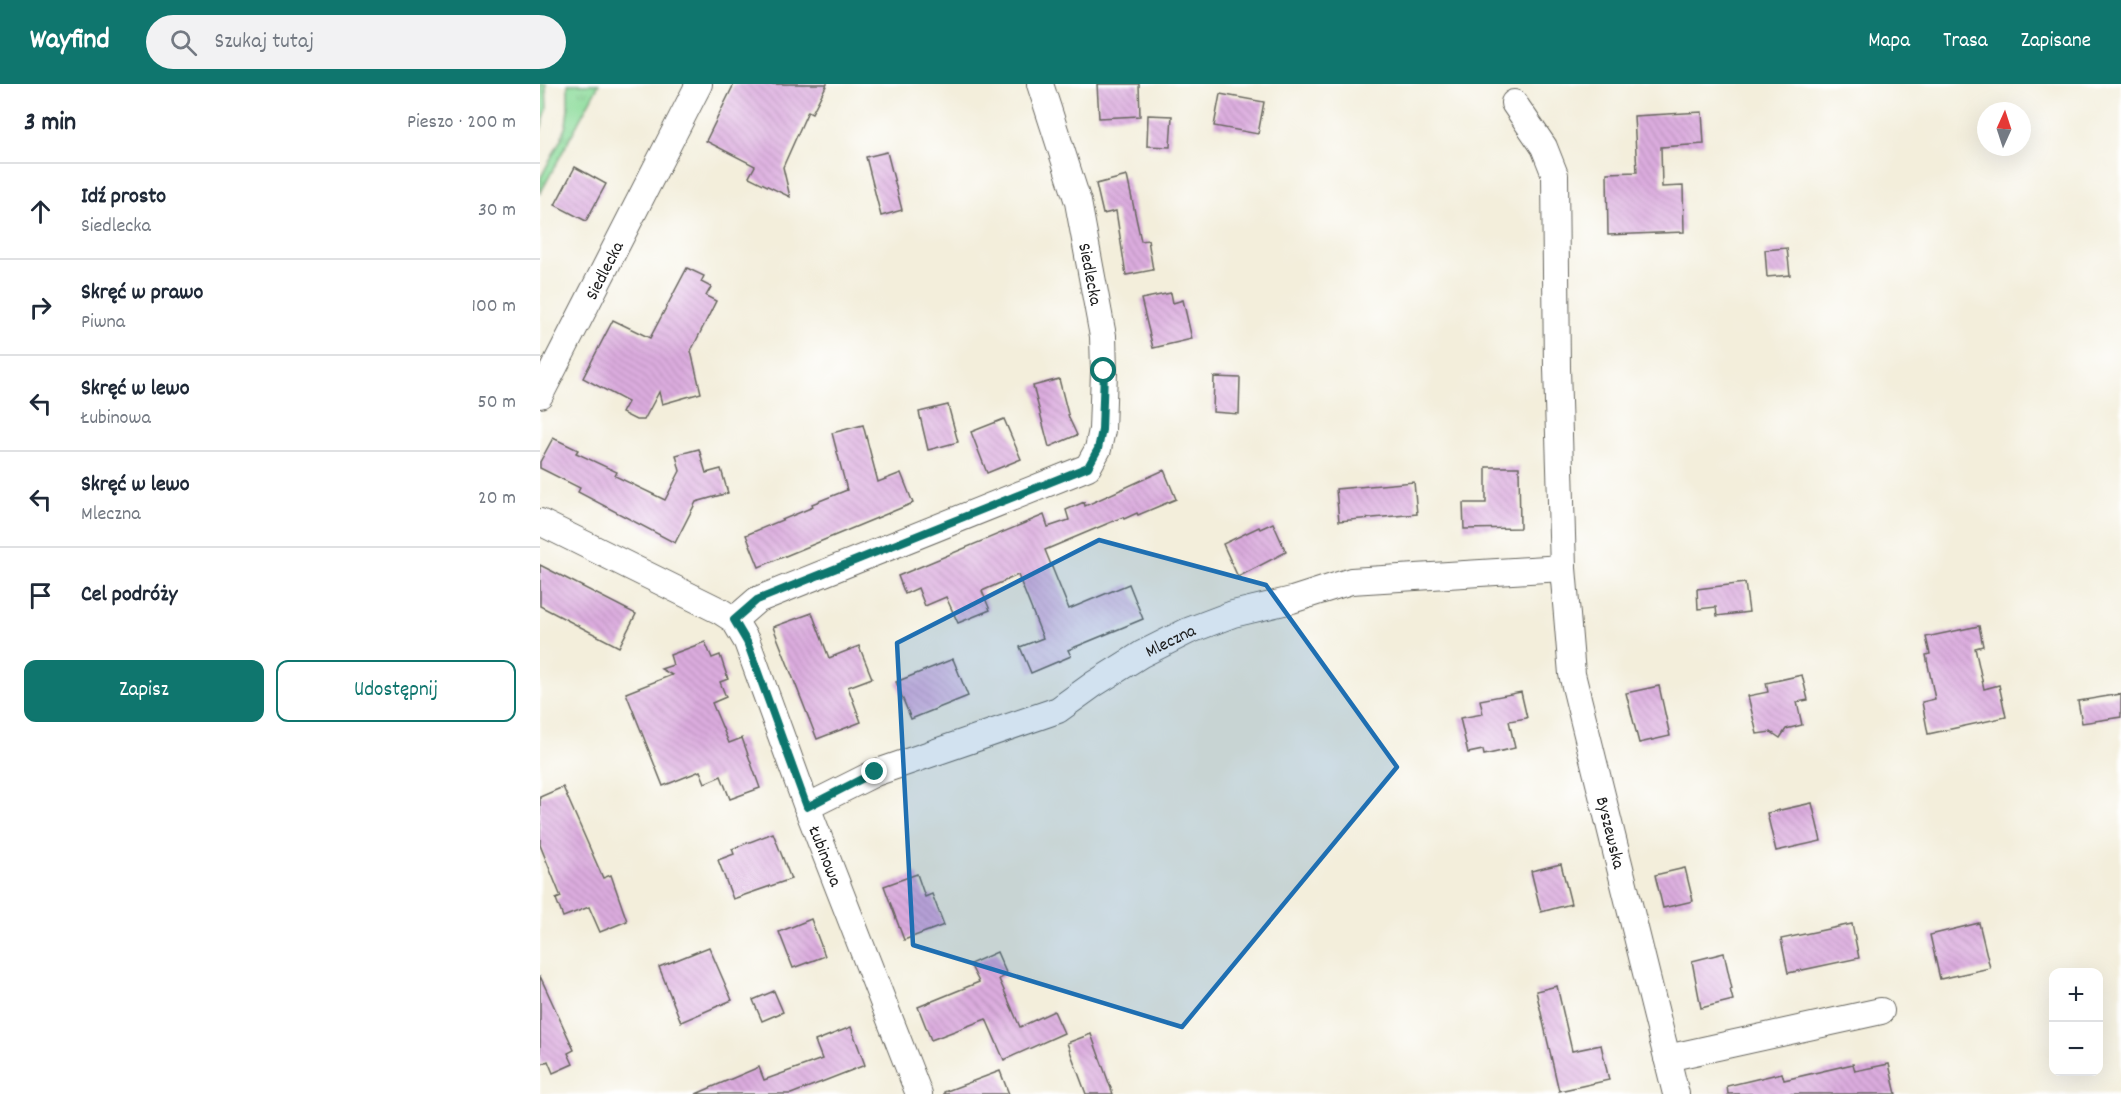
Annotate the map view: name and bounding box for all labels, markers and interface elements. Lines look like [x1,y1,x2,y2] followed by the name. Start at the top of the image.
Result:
[146,15,566,69] search box
[30,22,110,62] text: Wayfind
[167,26,200,59] icon: search
[215,27,314,58] text: Szukaj tutaj
[1868,27,1910,57] text: Mapa
[1943,27,1988,57] text: Trasa
[2021,27,2091,57] text: Zapisane
[1977,102,2031,156] north arrow
[24,105,76,142] text: 3 min
[407,109,516,137] text: Pieszo · 200 m
[81,182,166,213] text: Idź prosto
[24,195,57,228] icon: ahead
[478,197,516,225] text: 30 m
[81,213,151,241] text: Siedlecka
[581,237,632,305] street label: Siedlecka
[1070,241,1107,308] street label: Siedlecka
[81,278,203,309] text: Skręć w prawo
[24,291,57,324] icon: right
[472,293,516,321] text: 100 m
[81,309,125,337] text: Piwna
[1090,357,1116,383] route start
[81,374,190,405] text: Skręć w lewo
[24,387,57,420] icon: left
[478,389,516,417] text: 50 m
[81,405,151,433] text: Łubinowa
[81,470,190,501] text: Skręć w lewo
[24,483,57,516] icon: left
[478,485,516,513] text: 20 m
[81,501,141,529] text: Mleczna
[24,579,57,612] icon: arrive
[81,580,177,611] text: Cel podróży
[1142,619,1200,665] street label: Mleczna
[24,660,264,722] button: Zapisz
[276,660,516,722] button: Udostępnij
[861,758,887,784] route end
[1588,794,1630,872] street label: Byszewska
[800,822,847,891] street label: Łubinowa
[2049,968,2103,1076] map controls
[2049,968,2103,1022] button: +
[2049,1022,2103,1076] button: −

